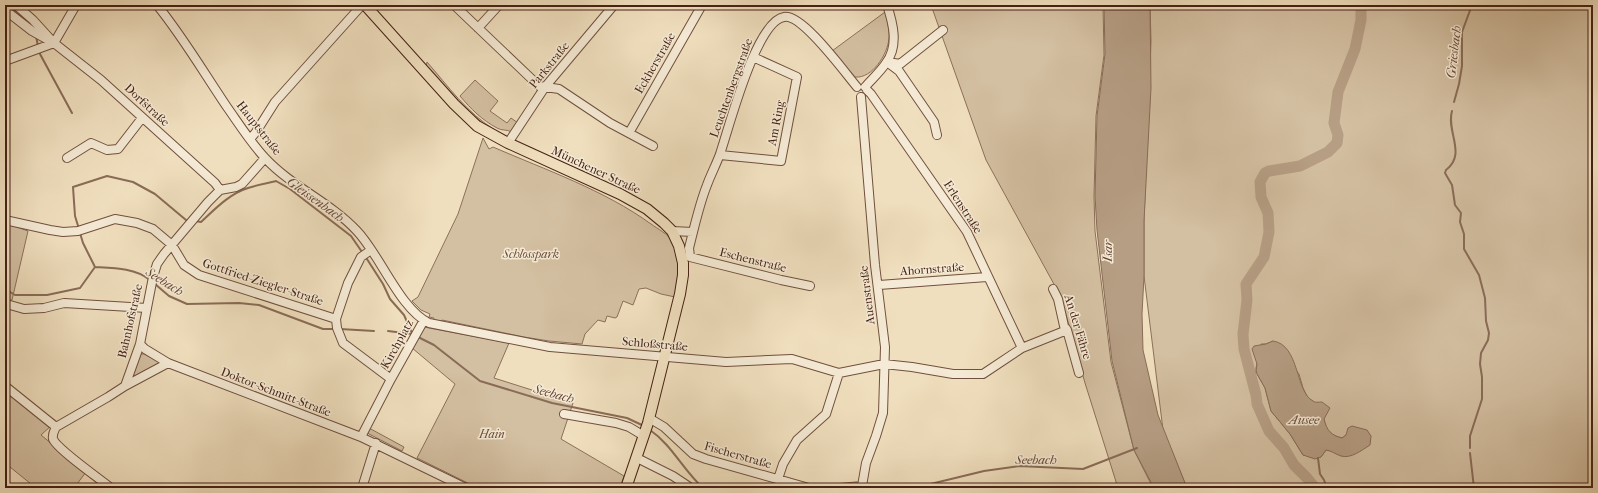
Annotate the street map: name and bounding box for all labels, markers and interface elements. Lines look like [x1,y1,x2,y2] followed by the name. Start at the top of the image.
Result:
[1443,25,1464,79] water label: Griesbach
[632,30,678,96] street label: Eckherstraße
[707,36,755,140] street label: Leuchtenbergstraße
[526,39,572,91] street label: Parkstraße
[122,81,172,129] street label: Dorfstraße
[234,98,284,158] street label: Hauptstraße
[765,99,787,148] street label: Am Ring
[549,143,643,197] street label: Münchener Straße
[284,174,347,225] water label: Gleissenbach
[941,178,985,236] street label: Erlenstraße
[1100,239,1115,263] water label: Isar
[718,245,788,275] street label: Eschenstraße
[502,247,559,261] park label: Schlosspark
[201,256,325,308] street label: Gottfried-Ziegler-Straße
[898,260,965,278] street label: Ahornstraße
[142,264,186,299] water label: Seebach
[856,265,878,326] street label: Auenstraße
[115,283,145,359] street label: Bahnhofstraße
[1061,292,1095,361] street label: An der Fähre
[378,316,417,371] street label: Kirchplatz
[622,334,688,354] street label: Schloßstraße
[219,365,333,419] street label: Doktor-Schmitt-Straße
[531,381,576,406] water label: Seebach
[1287,412,1320,427] water label: Ausee
[478,427,505,441] park label: Hain
[703,439,773,471] street label: Fischerstraße
[1014,452,1057,467] water label: Seebach

